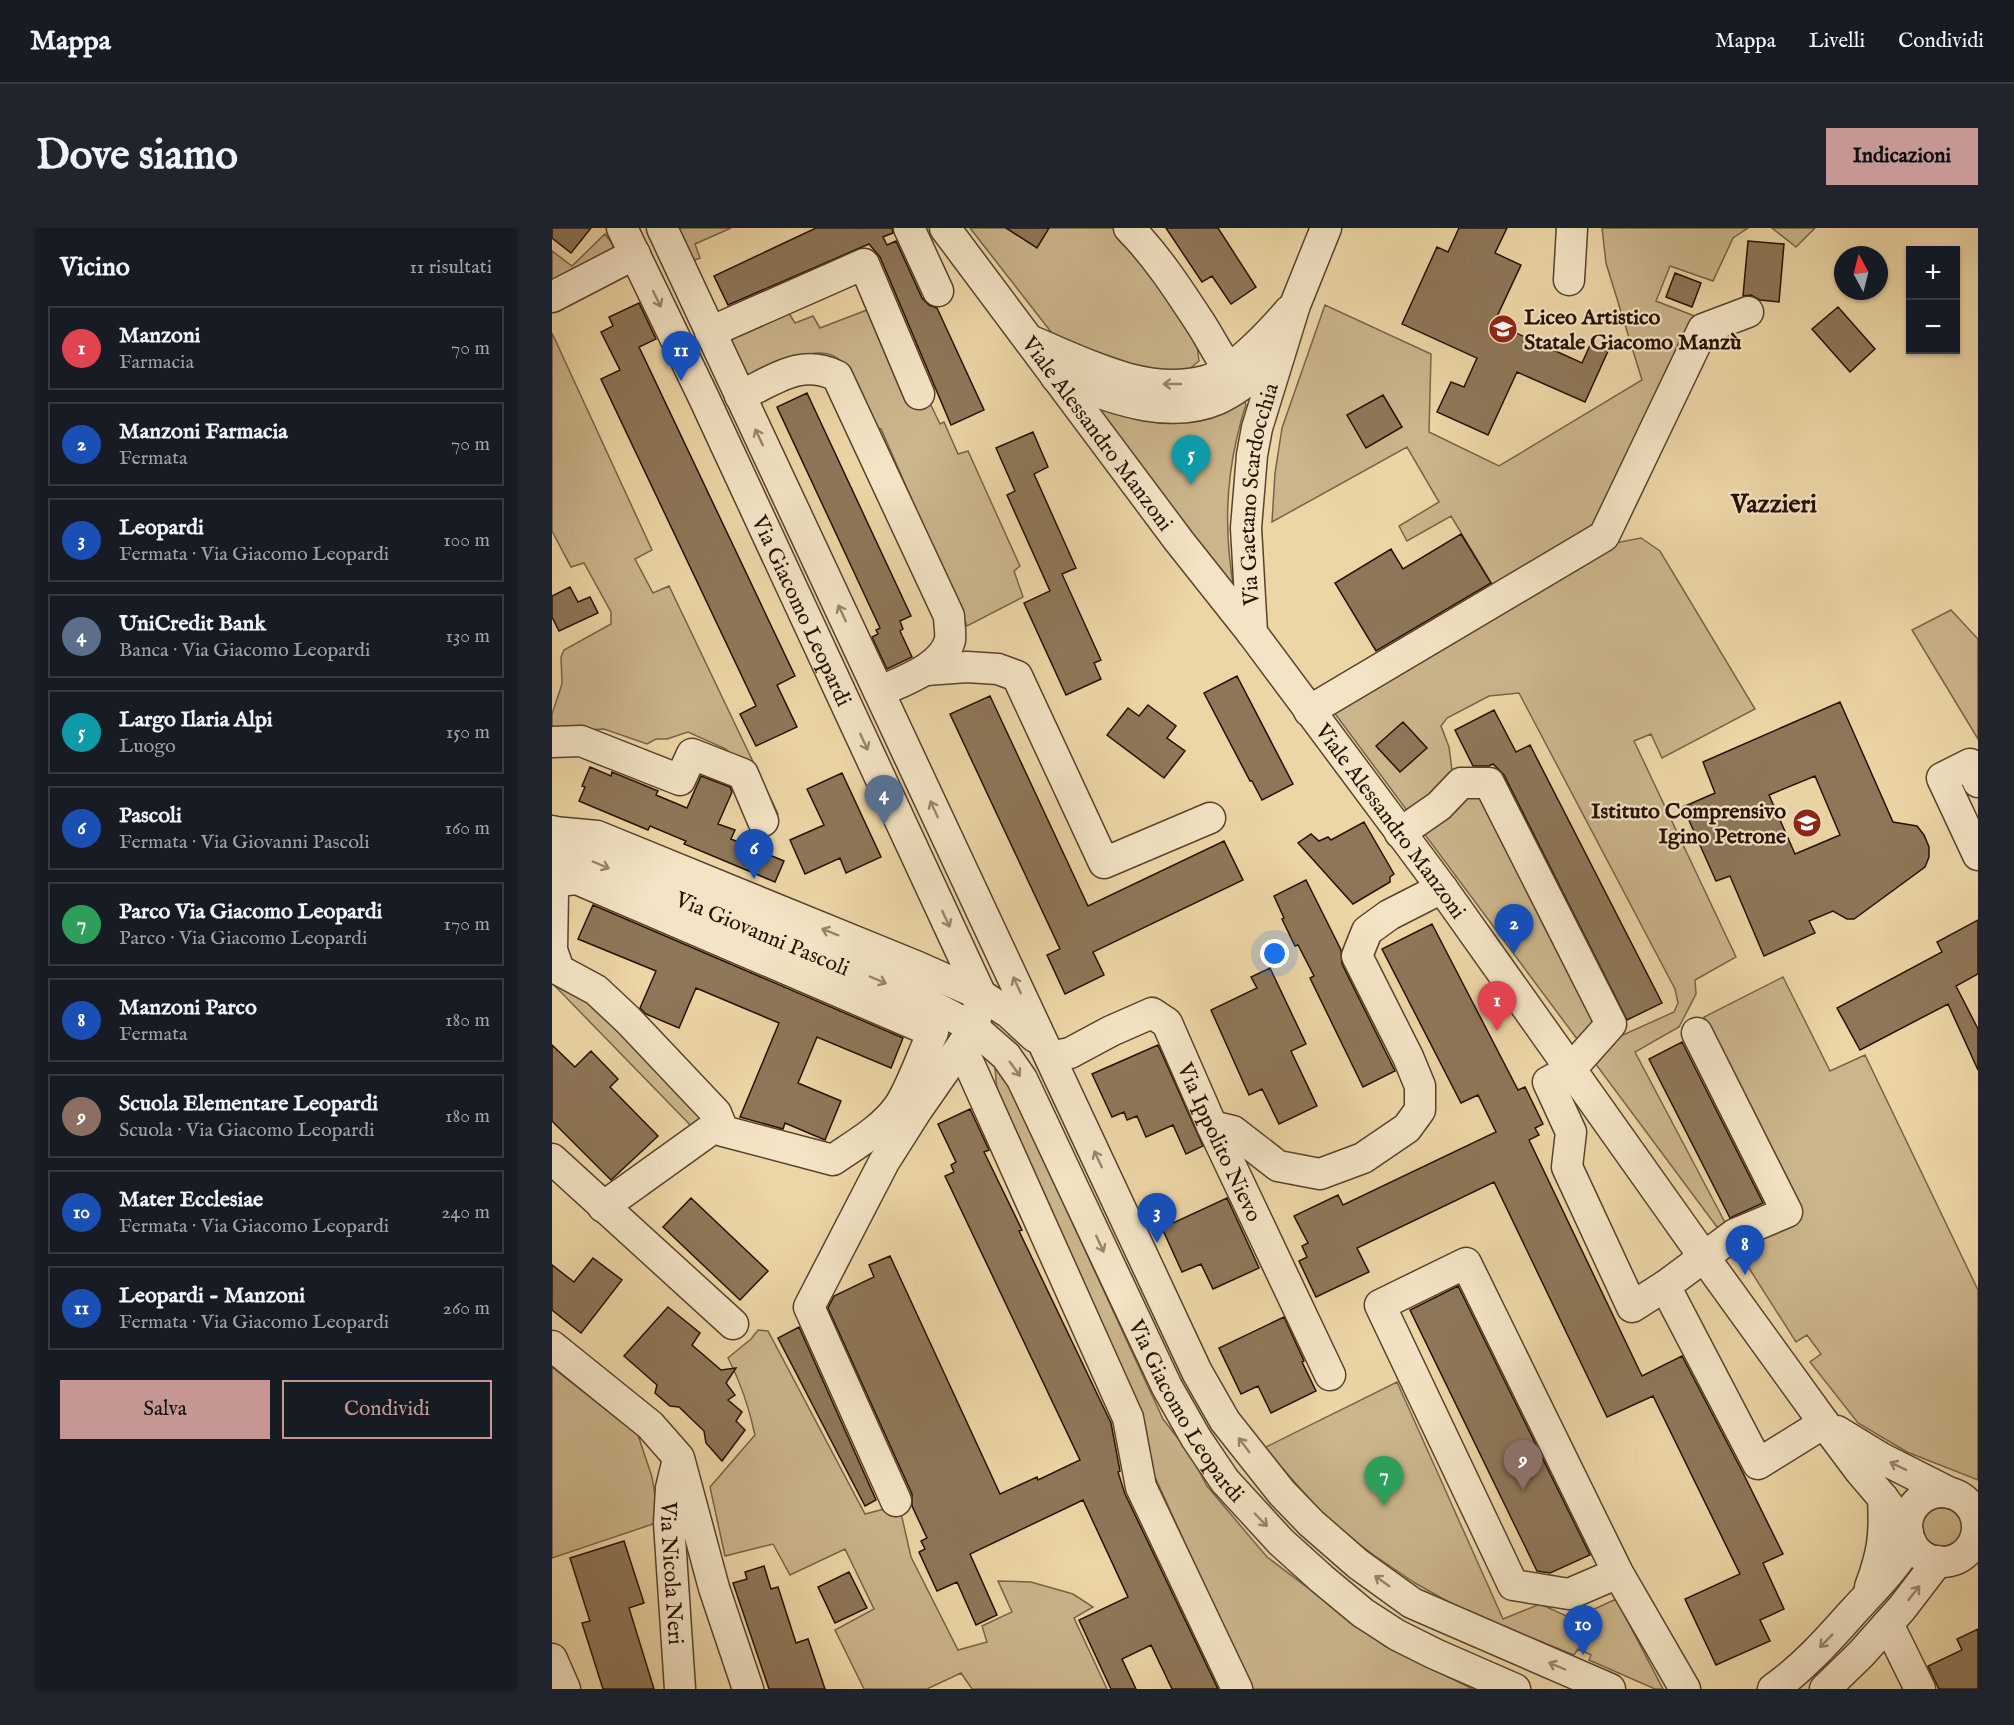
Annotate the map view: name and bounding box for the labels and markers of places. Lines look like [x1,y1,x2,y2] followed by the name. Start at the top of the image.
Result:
[1524,304,1742,357] place label: Liceo Artistico Statale Giacomo Manzù
[1487,313,1519,345] school or university icon: Liceo Artistico Statale Giacomo Manzù
[662,332,700,381] pin: 11
[1172,436,1210,485] pin: 5
[864,776,904,825] pin: 4
[1591,798,1786,851] place label: Istituto Comprensivo Igino Petrone
[1791,807,1823,839] school or university icon: Istituto Comprensivo Igino Petrone
[734,830,774,879] pin: 6
[1494,904,1534,954] pin: 2
[1478,982,1516,1031] pin: 1
[1138,1194,1176,1243] pin: 3
[1726,1226,1764,1275] pin: 8
[1504,1440,1542,1490] pin: 9
[1364,1456,1404,1506] pin: 7
[1564,1606,1602,1655] pin: 10

